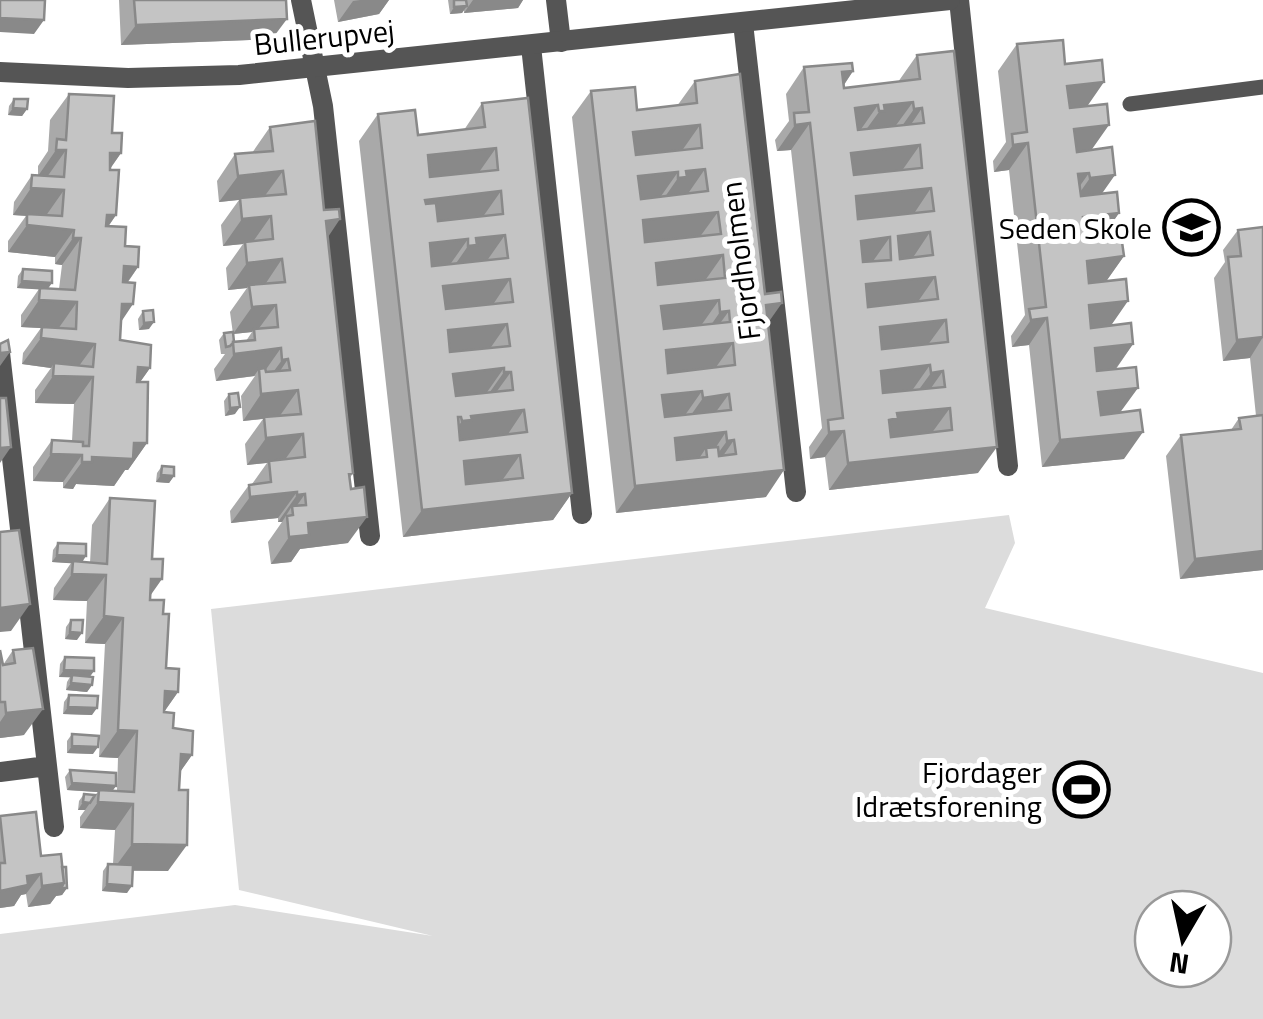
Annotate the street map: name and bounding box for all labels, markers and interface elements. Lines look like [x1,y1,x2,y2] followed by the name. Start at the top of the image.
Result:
[251,7,397,67] street label: Bullerupvej
[707,179,773,343] street label: Fjordholmen
[1161,198,1221,258] school or university icon: Seden Skole
[999,205,1152,251] place label: Seden Skole
[855,749,1042,829] place label: Fjordager Idrætsforening
[1051,759,1111,819] sports icon: Fjordager Idrætsforening
[1133,889,1233,989] north arrow
[1166,941,1192,987] text: N

